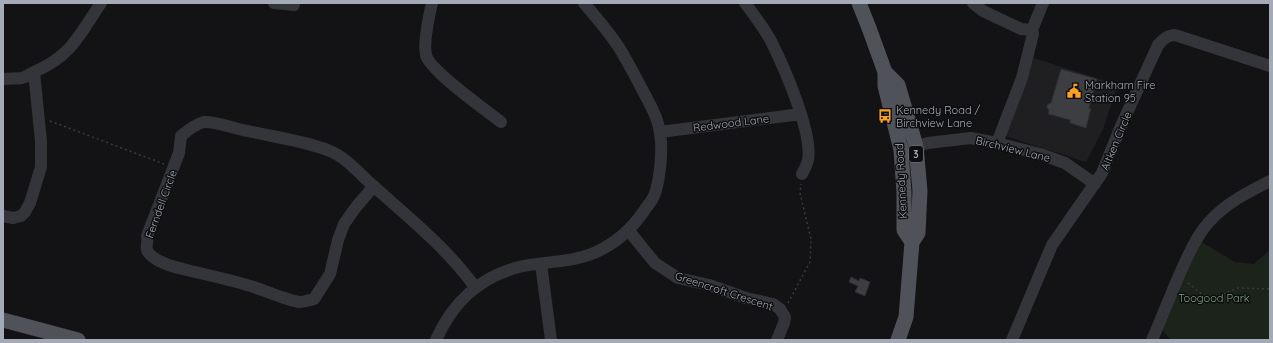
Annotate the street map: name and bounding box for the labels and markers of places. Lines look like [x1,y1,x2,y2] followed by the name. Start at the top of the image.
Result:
[1085,78,1156,105] place label: Markham Fire Station 95
[1066,83,1082,99] public building icon: Markham Fire Station 95
[896,103,981,130] place label: Kennedy Road / Birchview Lane
[877,108,893,124] bus stop icon: Kennedy Road / Birchview Lane

